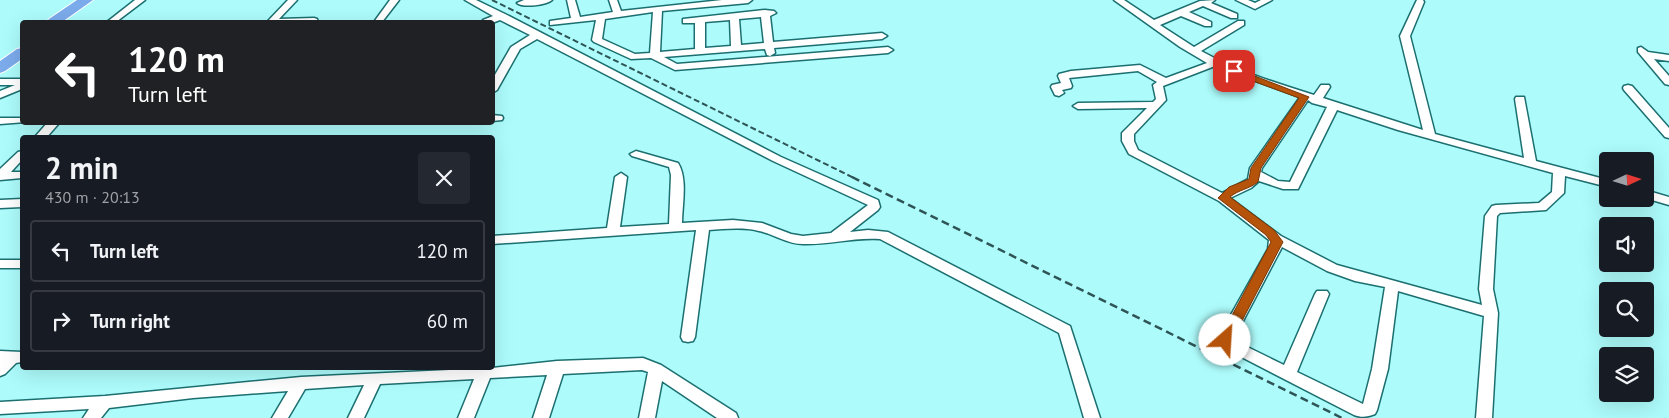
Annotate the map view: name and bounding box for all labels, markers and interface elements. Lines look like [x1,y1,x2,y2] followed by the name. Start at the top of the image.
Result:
[128,36,225,82] text: 120 m
[45,40,110,105] icon: left
[1213,50,1255,92] pin
[1220,57,1248,85] icon: arrive
[128,80,207,108] text: Turn left
[45,148,118,187] text: 2 min
[418,152,470,204] button: close
[1599,152,1654,208] north arrow
[1599,152,1654,402] map controls
[45,187,140,207] text: 430 m · 20:13
[1599,217,1654,272] button: sound
[47,237,75,265] icon: left
[90,239,159,263] text: Turn left
[416,239,468,263] text: 120 m
[1599,282,1654,337] button: search
[47,307,75,335] icon: right
[90,309,170,333] text: Turn right
[427,309,468,333] text: 60 m
[1198,313,1250,365] position arrow
[1599,347,1654,402] button: layers

